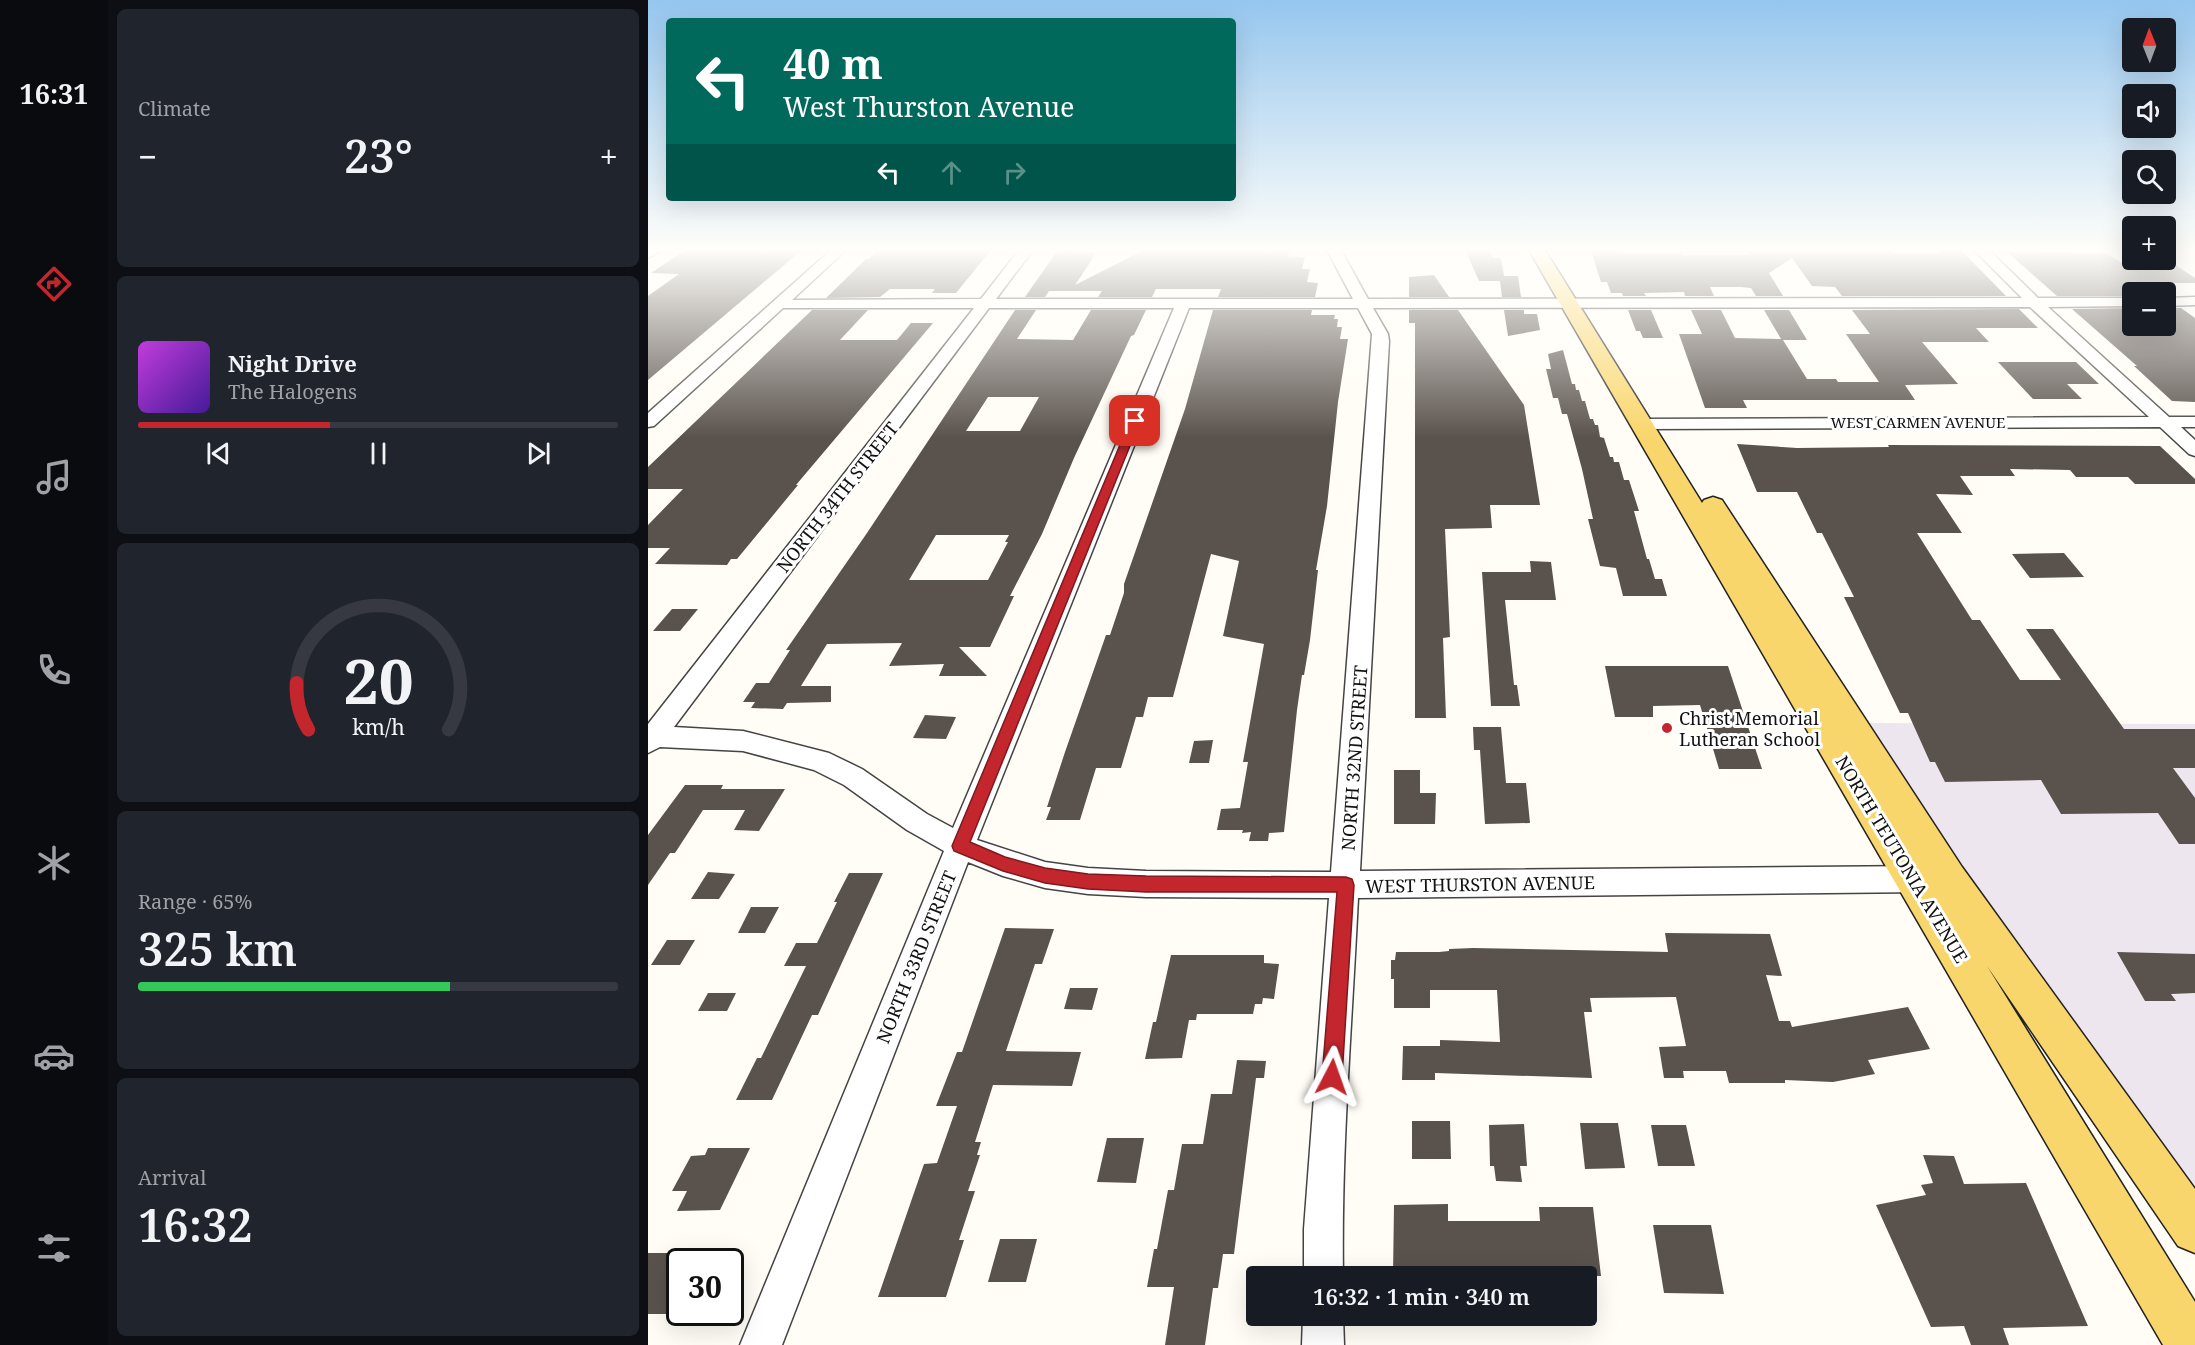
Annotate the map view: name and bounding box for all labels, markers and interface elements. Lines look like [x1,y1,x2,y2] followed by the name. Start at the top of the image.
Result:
[2122,18,2176,72] north arrow
[2122,18,2176,336] map controls
[783,34,883,91] text: 40 m
[684,42,762,120] icon: left
[19,75,89,112] text: 16:31
[2122,84,2176,138] button: sound
[783,88,1075,125] text: West Thurston Avenue
[138,95,211,122] text: Climate
[344,125,413,186] text: 23°
[138,134,157,179] text: −
[600,134,618,179] text: +
[2122,150,2176,204] button: search
[872,156,905,189] icon: left
[935,156,968,189] icon: ahead
[998,156,1031,189] icon: right
[2122,216,2176,270] button: +
[33,263,75,305] icon: directions
[2122,282,2176,336] button: −
[228,348,357,378] text: Night Drive
[228,378,357,405] text: The Halogens
[1109,395,1160,446] pin
[1118,404,1151,437] icon: arrive
[1831,412,2005,432] street label: WEST CARMEN AVENUE
[771,417,903,577] street label: NORTH 34TH STREET
[202,437,235,470] icon: previous
[362,437,395,470] icon: pause
[522,437,555,470] icon: next
[33,456,75,498] icon: music
[343,637,413,722] text: 20
[33,649,75,691] icon: phone
[1336,664,1372,852] street label: NORTH 32ND STREET
[1679,706,1820,751] place label: Christ Memorial Lutheran School
[352,712,405,741] text: km/h
[1660,721,1674,735] marker: Christ Memorial Lutheran School
[1830,751,1974,967] street label: NORTH TEUTONIA AVENUE
[33,842,75,884] icon: climate
[870,867,962,1047] street label: NORTH 33RD STREET
[1365,870,1595,898] street label: WEST THURSTON AVENUE
[138,888,252,915] text: Range · 65%
[138,918,297,979] text: 325 km
[33,1035,75,1077] icon: car
[1300,1045,1364,1109] position arrow
[138,1164,206,1191] text: Arrival
[138,1194,253,1255] text: 16:32
[33,1227,75,1269] icon: filters
[666,1248,744,1326] speed limit sign: 30
[1313,1281,1530,1311] text: 16:32 · 1 min · 340 m

